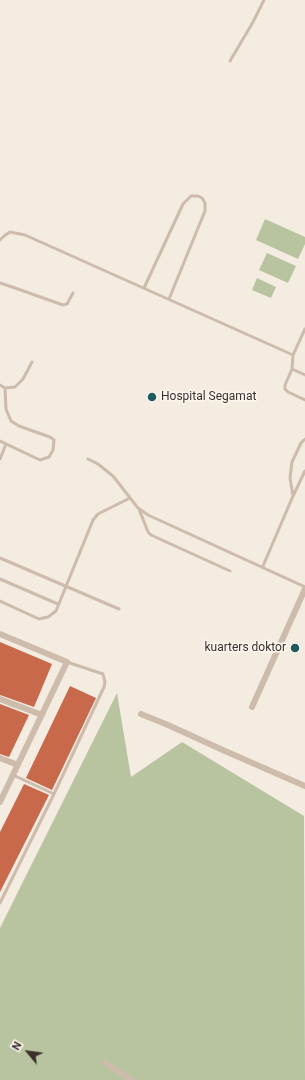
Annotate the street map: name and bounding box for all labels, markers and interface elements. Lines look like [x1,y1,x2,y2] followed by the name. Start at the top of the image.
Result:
[161,390,256,404] place label: Hospital Segamat
[146,391,158,403] marker: Hospital Segamat
[204,641,286,655] place label: kuarters doktor
[289,642,301,654] marker: kuarters doktor
[8,1032,48,1072] north arrow
[9,1039,25,1052] text: N

